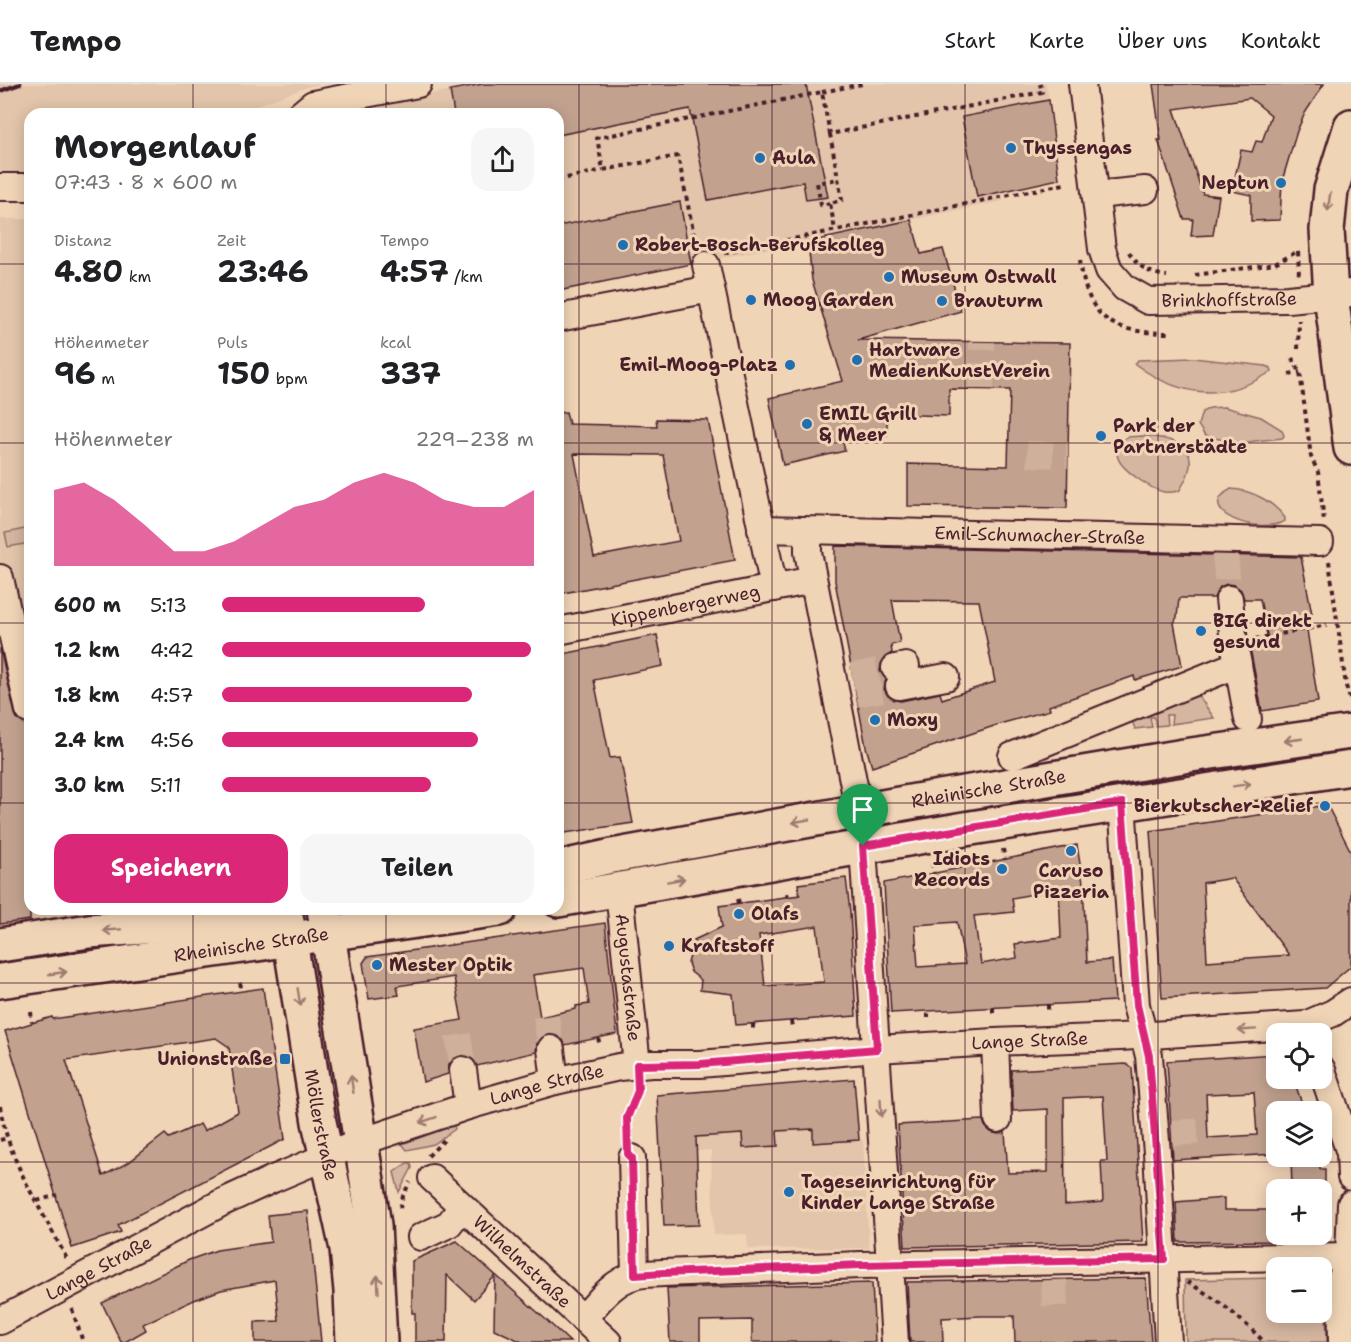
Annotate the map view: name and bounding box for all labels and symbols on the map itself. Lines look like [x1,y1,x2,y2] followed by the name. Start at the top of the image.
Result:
[1023,136,1132,160] place label: Thyssengas
[1004,141,1018,155] marker: Thyssengas
[772,146,816,170] place label: Aula
[753,151,767,165] marker: Aula
[1202,171,1269,195] place label: Neptun
[1274,176,1288,190] marker: Neptun
[1324,192,1335,212] one-way arrow
[635,233,885,257] place label: Robert-Bosch-Berufskolleg
[616,238,630,252] marker: Robert-Bosch-Berufskolleg
[901,265,1057,289] place label: Museum Ostwall
[882,270,896,284] marker: Museum Ostwall
[1161,286,1298,313] street label: Brinkhoffstraße
[763,288,894,312] place label: Moog Garden
[954,289,1044,313] place label: Brauturm
[744,293,758,307] marker: Moog Garden
[935,294,949,308] marker: Brauturm
[869,338,1050,383] place label: Hartware MedienKunstVerein
[619,353,778,377] place label: Emil-Moog-Platz
[850,353,864,367] marker: Hartware MedienKunstVerein
[783,358,797,372] marker: Emil-Moog-Platz
[819,402,917,447] place label: EMIL Grill & Meer
[1113,414,1247,459] place label: Park der Partnerstädte
[800,417,814,431] marker: EMIL Grill & Meer
[1094,429,1108,443] marker: Park der Partnerstädte
[934,521,1146,550] street label: Emil-Schumacher-Straße
[609,579,762,632] street label: Kippenbergerweg
[1213,609,1312,654] place label: BIG direkt gesund
[1194,624,1208,638] marker: BIG direkt gesund
[887,708,938,732] place label: Moxy
[868,713,882,727] marker: Moxy
[1284,734,1303,745] one-way arrow
[910,764,1068,814] street label: Rheinische Straße
[1232,779,1252,790] one-way arrow
[837,784,888,846] pin
[1134,794,1314,818] place label: Bierkutscher-Relief
[1318,799,1332,813] marker: Bierkutscher-Relief
[792,816,811,827] one-way arrow
[1064,844,1078,858] marker: Caruso Pizzeria
[914,847,990,892] place label: Idiots Records
[1033,859,1110,904] place label: Caruso Pizzeria
[995,862,1009,876] marker: Idiots Records
[666,875,686,886] one-way arrow
[751,902,799,926] place label: Olafs
[732,907,746,921] marker: Olafs
[609,912,646,1043] street label: Augustastraße
[172,922,331,968] street label: Rheinische Straße
[102,924,122,935] one-way arrow
[681,934,775,958] place label: Kraftstoff
[662,939,676,953] marker: Kraftstoff
[389,953,513,977] place label: Mester Optik
[370,958,384,972] marker: Mester Optik
[48,967,67,978] one-way arrow
[293,987,304,1006] one-way arrow
[1237,1024,1257,1035] one-way arrow
[971,1026,1089,1055] street label: Lange Straße
[157,1047,273,1071] place label: Unionstraße
[278,1052,292,1066] marker: Unionstraße
[487,1059,606,1111] street label: Lange Straße
[299,1068,344,1183] street label: Möllerstraße
[346,1074,357,1094] one-way arrow
[875,1097,886,1117] one-way arrow
[419,1115,438,1126] one-way arrow
[801,1170,996,1215] place label: Tageseinrichtung für Kinder Lange Straße
[782,1185,796,1199] marker: Tageseinrichtung für Kinder Lange Straße
[468,1210,576,1314] street label: Wilhelmstraße
[42,1230,156,1306] street label: Lange Straße
[372,1274,383,1294] one-way arrow

